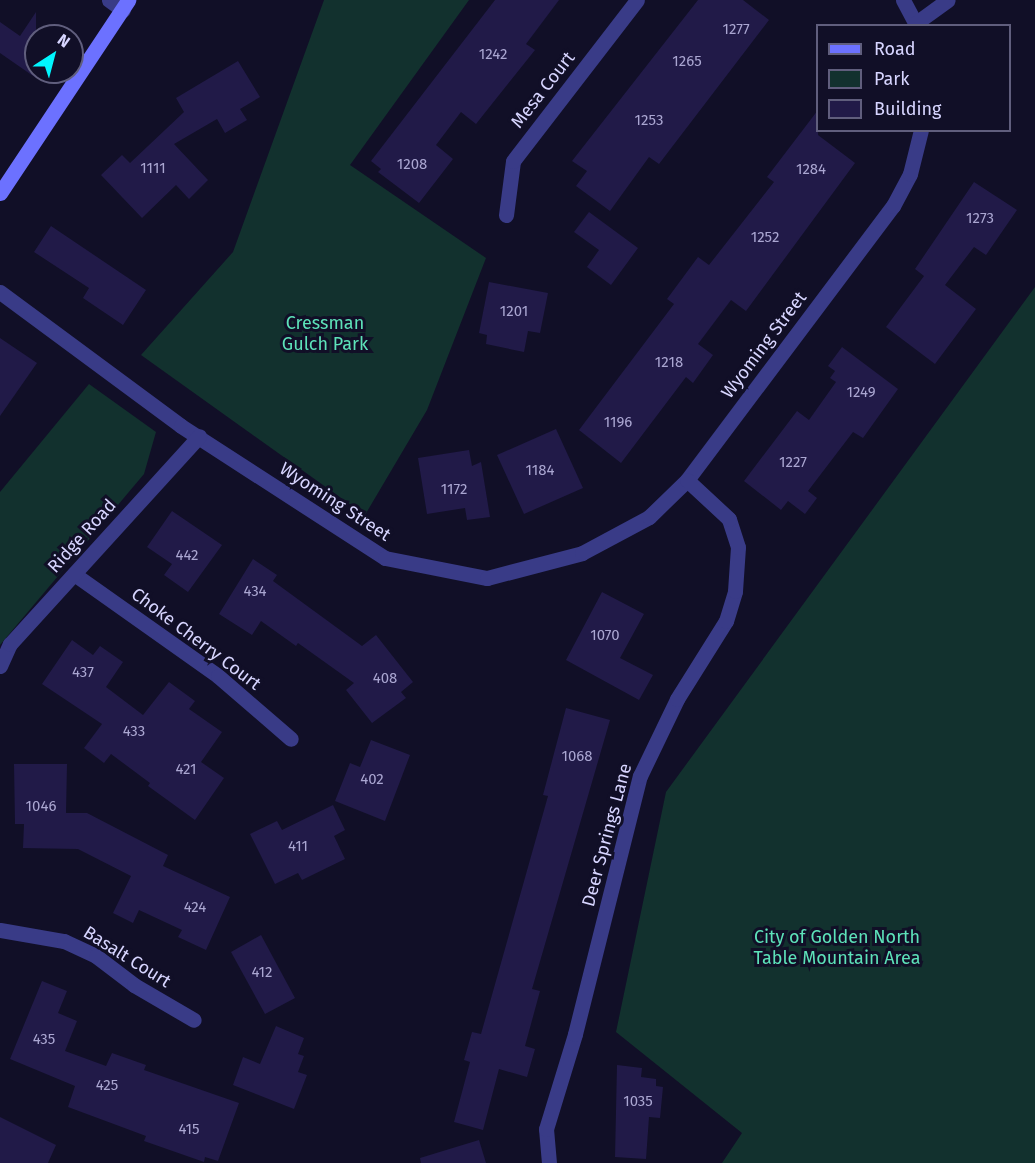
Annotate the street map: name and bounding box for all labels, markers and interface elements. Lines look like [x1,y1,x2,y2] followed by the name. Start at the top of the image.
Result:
[722,21,750,39] house number: 1277
[24,24,84,84] north arrow
[816,24,1011,132] legend
[54,30,74,51] text: N
[874,38,916,60] text: Road
[479,46,507,64] house number: 1242
[507,48,579,132] street label: Mesa Court
[672,53,702,71] house number: 1265
[874,68,909,90] text: Park
[874,98,941,120] text: Building
[635,112,663,130] house number: 1253
[397,156,427,174] house number: 1208
[140,160,166,178] house number: 1111
[796,161,826,179] house number: 1284
[966,210,994,228] house number: 1273
[751,229,779,247] house number: 1252
[717,287,811,403] street label: Wyoming Street
[500,303,528,321] house number: 1201
[282,313,368,356] park label: Cressman Gulch Park
[655,354,683,372] house number: 1218
[846,384,876,402] house number: 1249
[604,414,632,432] house number: 1196
[779,454,807,472] house number: 1227
[275,458,395,546] street label: Wyoming Street
[525,462,555,480] house number: 1184
[441,481,467,499] house number: 1172
[43,495,121,577] street label: Ridge Road
[175,547,199,565] house number: 442
[127,583,265,695] street label: Choke Cherry Court
[243,583,267,601] house number: 434
[590,627,620,645] house number: 1070
[72,664,94,682] house number: 437
[373,670,397,688] house number: 408
[123,723,145,741] house number: 433
[561,748,593,766] house number: 1068
[175,761,197,779] house number: 421
[577,761,637,909] street label: Deer Springs Lane
[360,771,384,789] house number: 402
[26,798,56,816] house number: 1046
[288,838,308,856] house number: 411
[184,899,206,917] house number: 424
[79,922,175,992] street label: Basalt Court
[754,927,920,970] park label: City of Golden North Table Mountain Area
[251,964,273,982] house number: 412
[33,1031,55,1049] house number: 435
[96,1077,118,1095] house number: 425
[623,1093,653,1111] house number: 1035
[178,1121,200,1139] house number: 415

